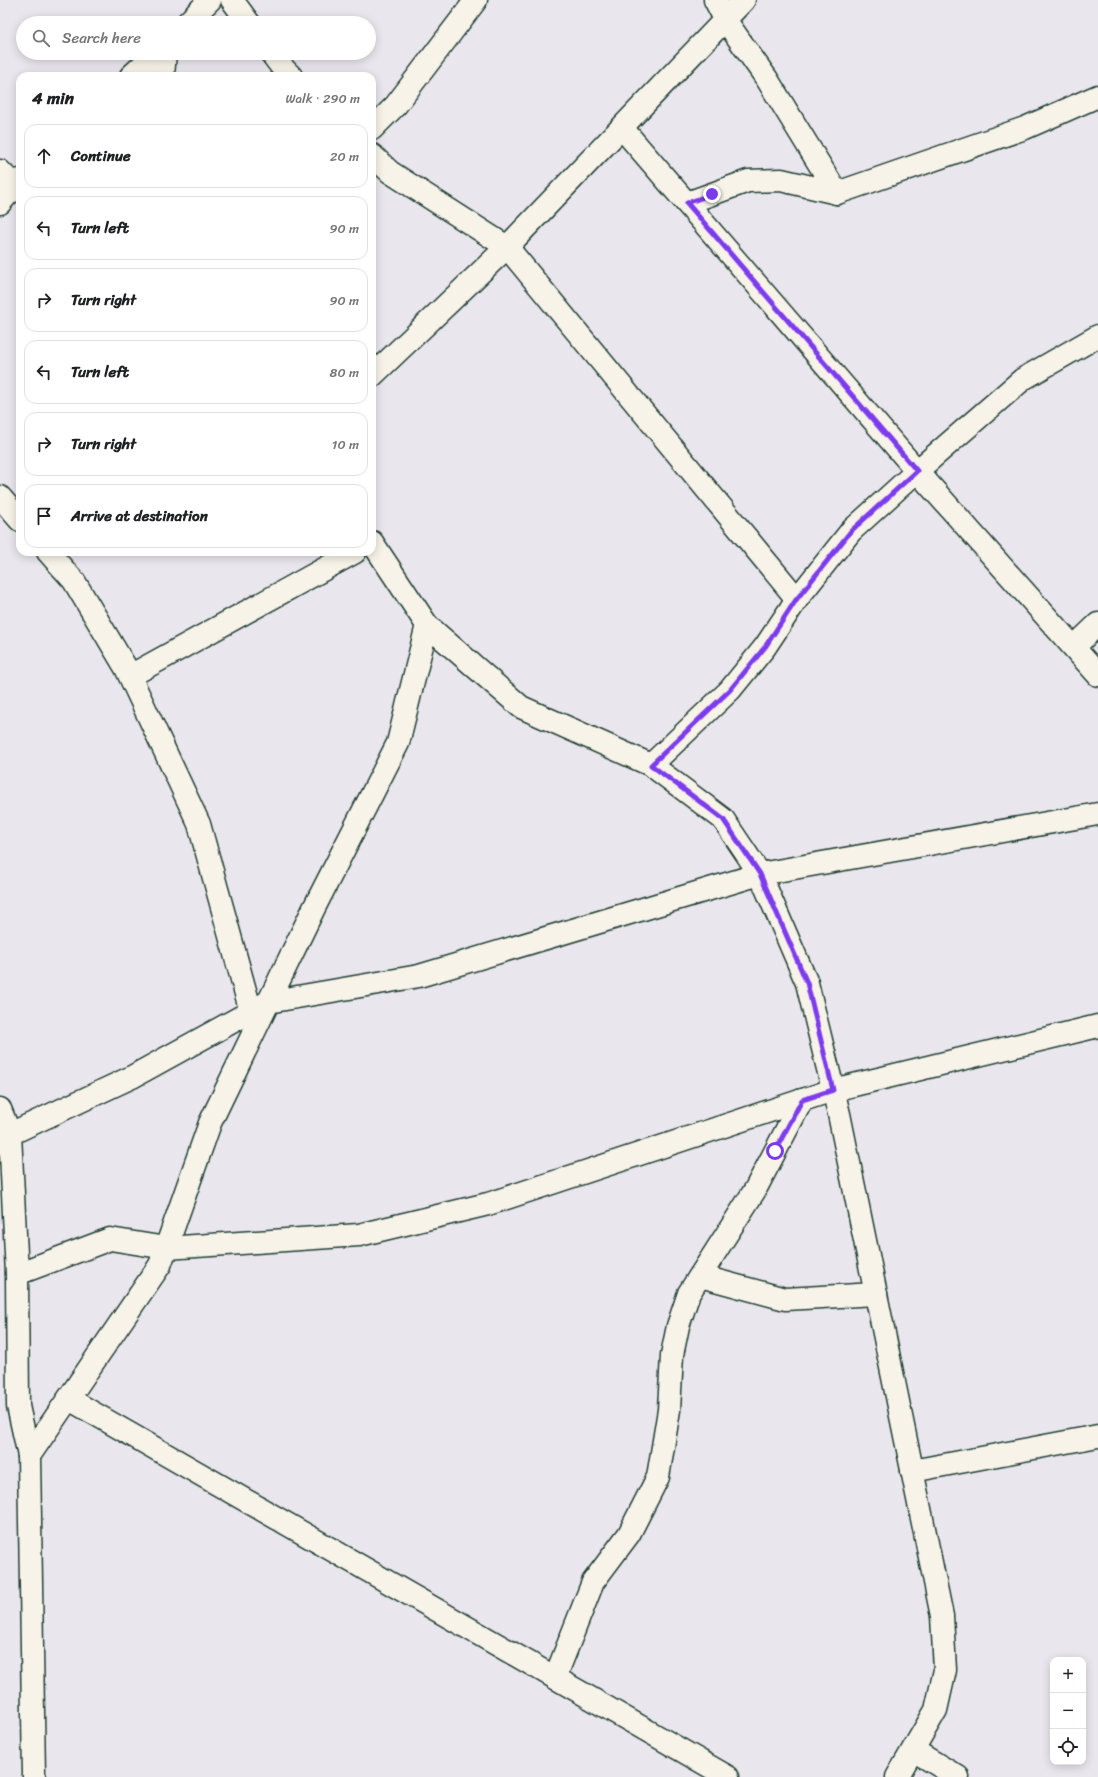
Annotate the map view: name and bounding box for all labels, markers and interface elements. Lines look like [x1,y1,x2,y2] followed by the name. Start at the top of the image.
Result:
[16,16,376,60] search box
[62,25,141,51] text: Search here
[30,27,52,49] icon: search
[32,83,74,113] text: 4 min
[286,87,360,110] text: Walk · 290 m
[71,143,131,169] text: Continue
[33,145,55,167] icon: ahead
[330,145,359,168] text: 20 m
[703,185,721,203] route end
[71,215,129,241] text: Turn left
[33,217,55,239] icon: left
[329,217,359,240] text: 90 m
[71,287,136,313] text: Turn right
[33,289,55,311] icon: right
[329,289,359,312] text: 90 m
[71,359,129,385] text: Turn left
[33,361,55,383] icon: left
[330,361,359,384] text: 80 m
[71,431,136,457] text: Turn right
[33,433,55,455] icon: right
[332,433,359,456] text: 10 m
[71,503,208,529] text: Arrive at destination
[33,505,55,527] icon: arrive
[766,1142,784,1160] route start
[1050,1657,1086,1765] map controls
[1050,1657,1086,1693] button: +
[1050,1693,1086,1729] button: −
[1050,1729,1086,1765] button: locate

